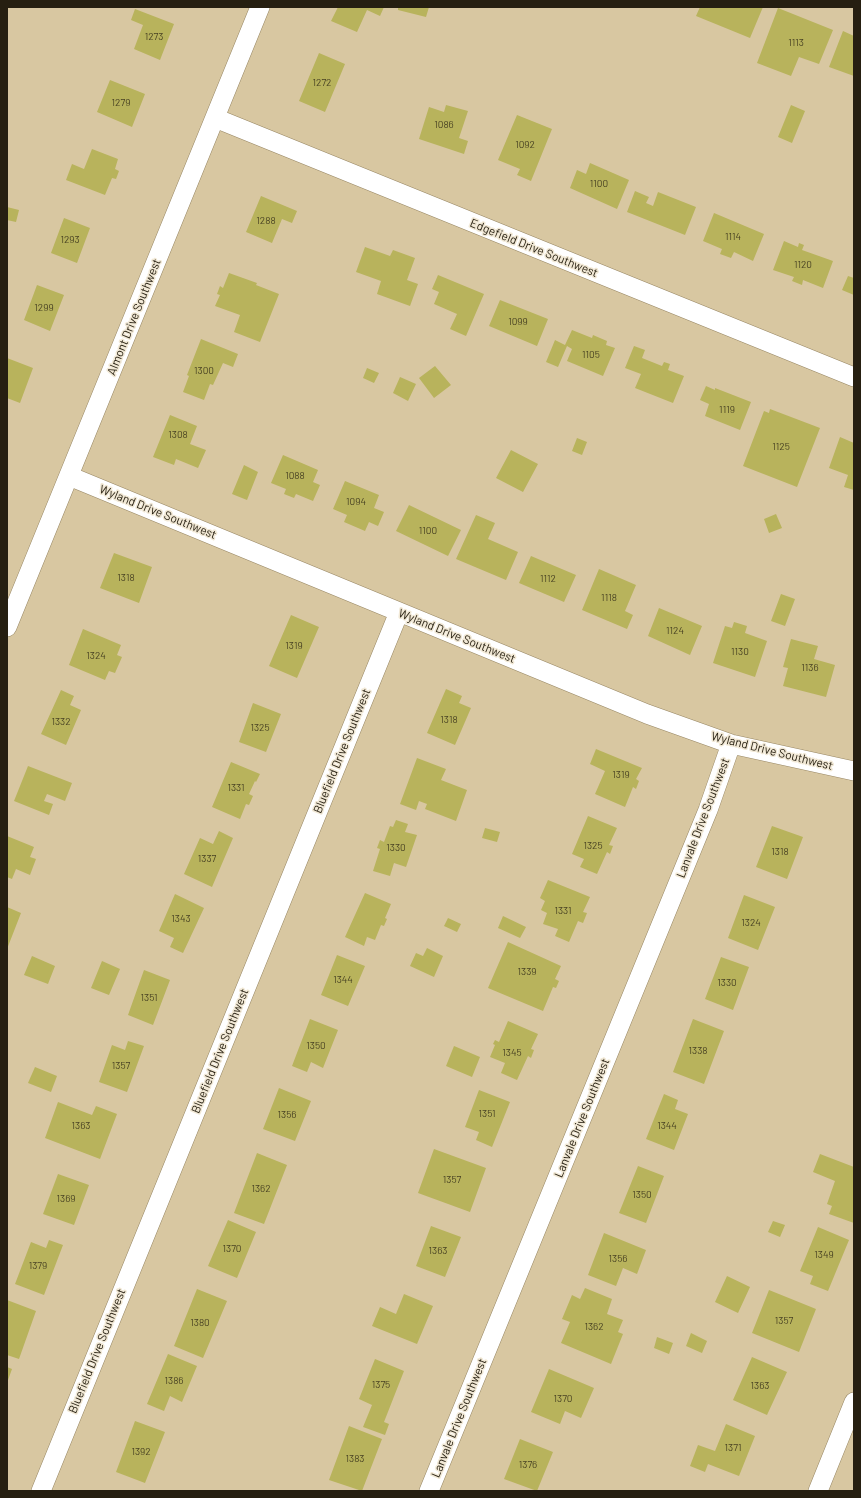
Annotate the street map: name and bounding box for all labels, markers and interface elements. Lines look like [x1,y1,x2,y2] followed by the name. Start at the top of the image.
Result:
[145,31,163,43] house number: 1273
[788,37,804,49] house number: 1113
[313,77,331,89] house number: 1272
[112,97,130,109] house number: 1279
[434,119,454,131] house number: 1086
[515,139,535,151] house number: 1092
[590,178,608,190] house number: 1100
[256,215,276,227] house number: 1288
[468,216,600,280] street label: Edgefield Drive Southwest
[725,231,741,243] house number: 1114
[60,234,80,246] house number: 1293
[104,257,164,377] street label: Almont Drive Southwest
[794,259,812,271] house number: 1120
[34,302,54,314] house number: 1299
[508,316,528,328] house number: 1099
[582,349,600,361] house number: 1105
[194,365,214,377] house number: 1300
[719,404,735,416] house number: 1119
[168,429,188,441] house number: 1308
[772,441,790,453] house number: 1125
[285,470,305,482] house number: 1088
[97,482,219,542] street label: Wyland Drive Southwest
[346,496,366,508] house number: 1094
[419,525,437,537] house number: 1100
[117,572,135,584] house number: 1318
[540,573,556,585] house number: 1112
[601,592,617,604] house number: 1118
[396,606,518,666] street label: Wyland Drive Southwest
[666,625,684,637] house number: 1124
[285,640,303,652] house number: 1319
[731,646,749,658] house number: 1130
[86,650,106,662] house number: 1324
[801,662,819,674] house number: 1136
[310,687,374,815] street label: Bluefield Drive Southwest
[440,714,458,726] house number: 1318
[51,716,71,728] house number: 1332
[250,722,270,734] house number: 1325
[710,729,834,773] street label: Wyland Drive Southwest
[673,756,733,880] street label: Lanvale Drive Southwest
[612,769,630,781] house number: 1319
[227,782,245,794] house number: 1331
[583,840,603,852] house number: 1325
[386,842,406,854] house number: 1330
[771,846,789,858] house number: 1318
[198,853,216,865] house number: 1337
[554,905,572,917] house number: 1331
[171,913,191,925] house number: 1343
[741,917,761,929] house number: 1324
[517,966,537,978] house number: 1339
[333,974,353,986] house number: 1344
[717,977,737,989] house number: 1330
[188,987,252,1115] street label: Bluefield Drive Southwest
[140,992,158,1004] house number: 1351
[306,1040,326,1052] house number: 1350
[688,1045,708,1057] house number: 1338
[502,1047,522,1059] house number: 1345
[551,1056,613,1180] street label: Lanvale Drive Southwest
[112,1060,130,1072] house number: 1357
[478,1108,496,1120] house number: 1351
[278,1109,296,1121] house number: 1356
[72,1120,90,1132] house number: 1363
[657,1120,677,1132] house number: 1344
[443,1174,461,1186] house number: 1357
[251,1183,271,1195] house number: 1362
[632,1189,652,1201] house number: 1350
[56,1193,76,1205] house number: 1369
[222,1243,242,1255] house number: 1370
[429,1245,447,1257] house number: 1363
[814,1249,834,1261] house number: 1349
[609,1253,627,1265] house number: 1356
[29,1260,47,1272] house number: 1379
[65,1287,129,1415] street label: Bluefield Drive Southwest
[775,1315,793,1327] house number: 1357
[190,1317,210,1329] house number: 1380
[584,1321,604,1333] house number: 1362
[428,1356,490,1480] street label: Lanvale Drive Southwest
[164,1375,184,1387] house number: 1386
[372,1379,390,1391] house number: 1375
[751,1380,769,1392] house number: 1363
[553,1393,573,1405] house number: 1370
[725,1442,741,1454] house number: 1371
[131,1446,151,1458] house number: 1392
[345,1453,365,1465] house number: 1383
[519,1459,537,1471] house number: 1376

